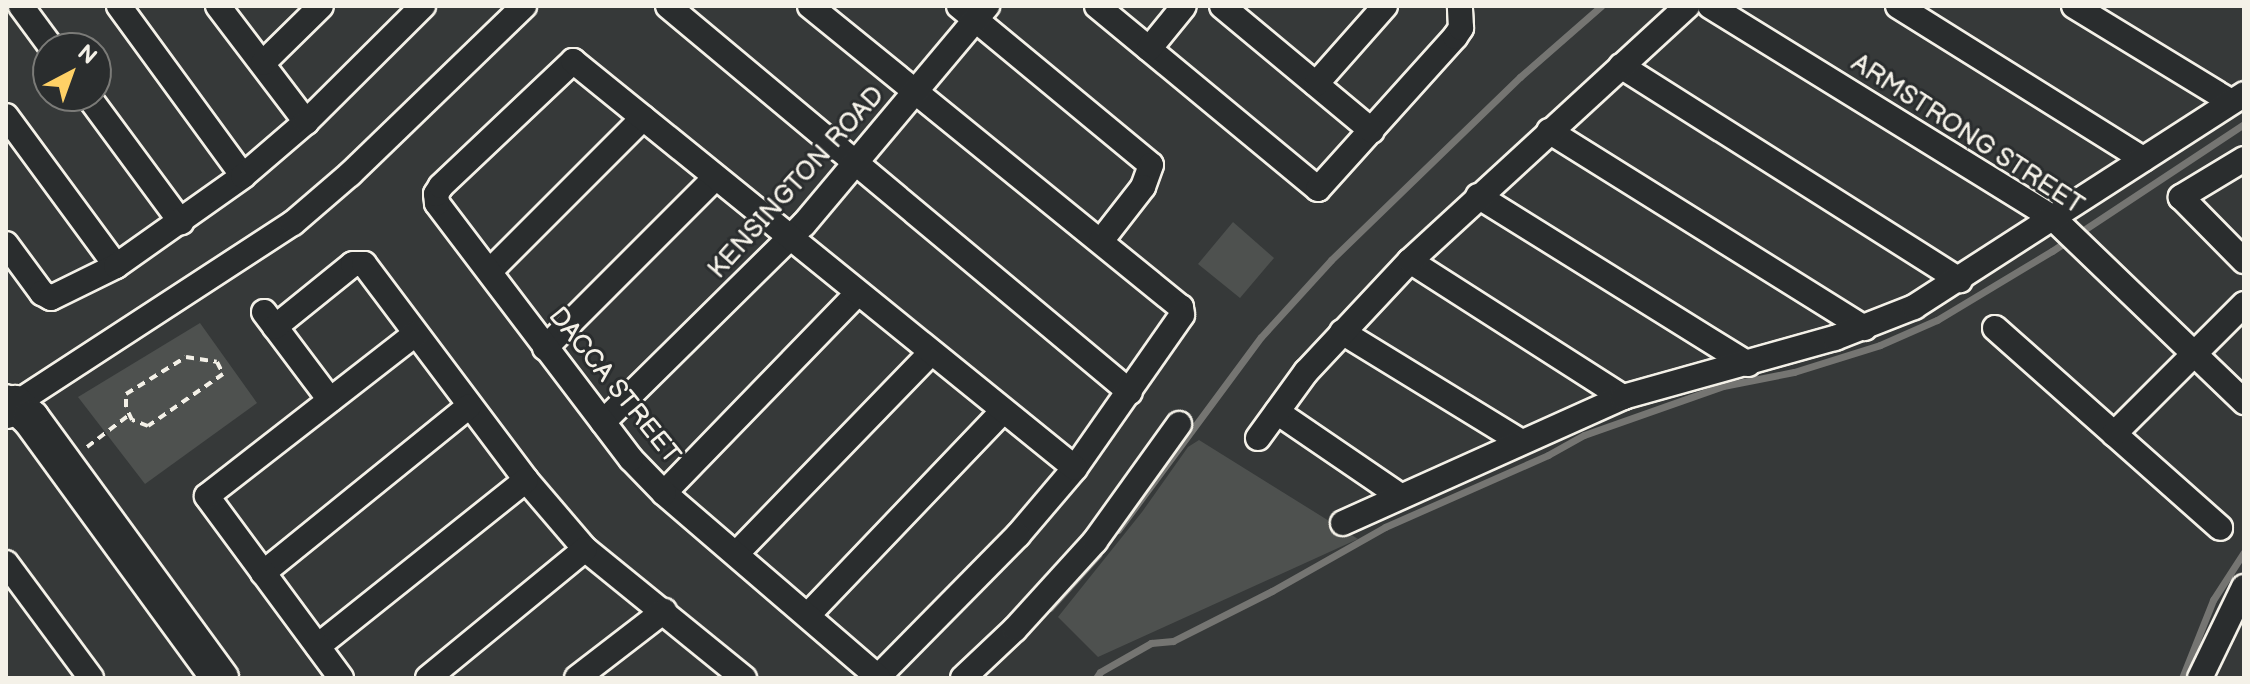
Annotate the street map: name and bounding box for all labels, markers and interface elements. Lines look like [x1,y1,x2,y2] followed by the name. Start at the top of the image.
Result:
[32,32,112,112] north arrow
[72,39,102,71] text: N
[1845,48,2089,222] street label: ARMSTRONG STREET
[702,80,892,286] street label: KENSINGTON ROAD
[541,301,687,471] street label: DACCA STREET

